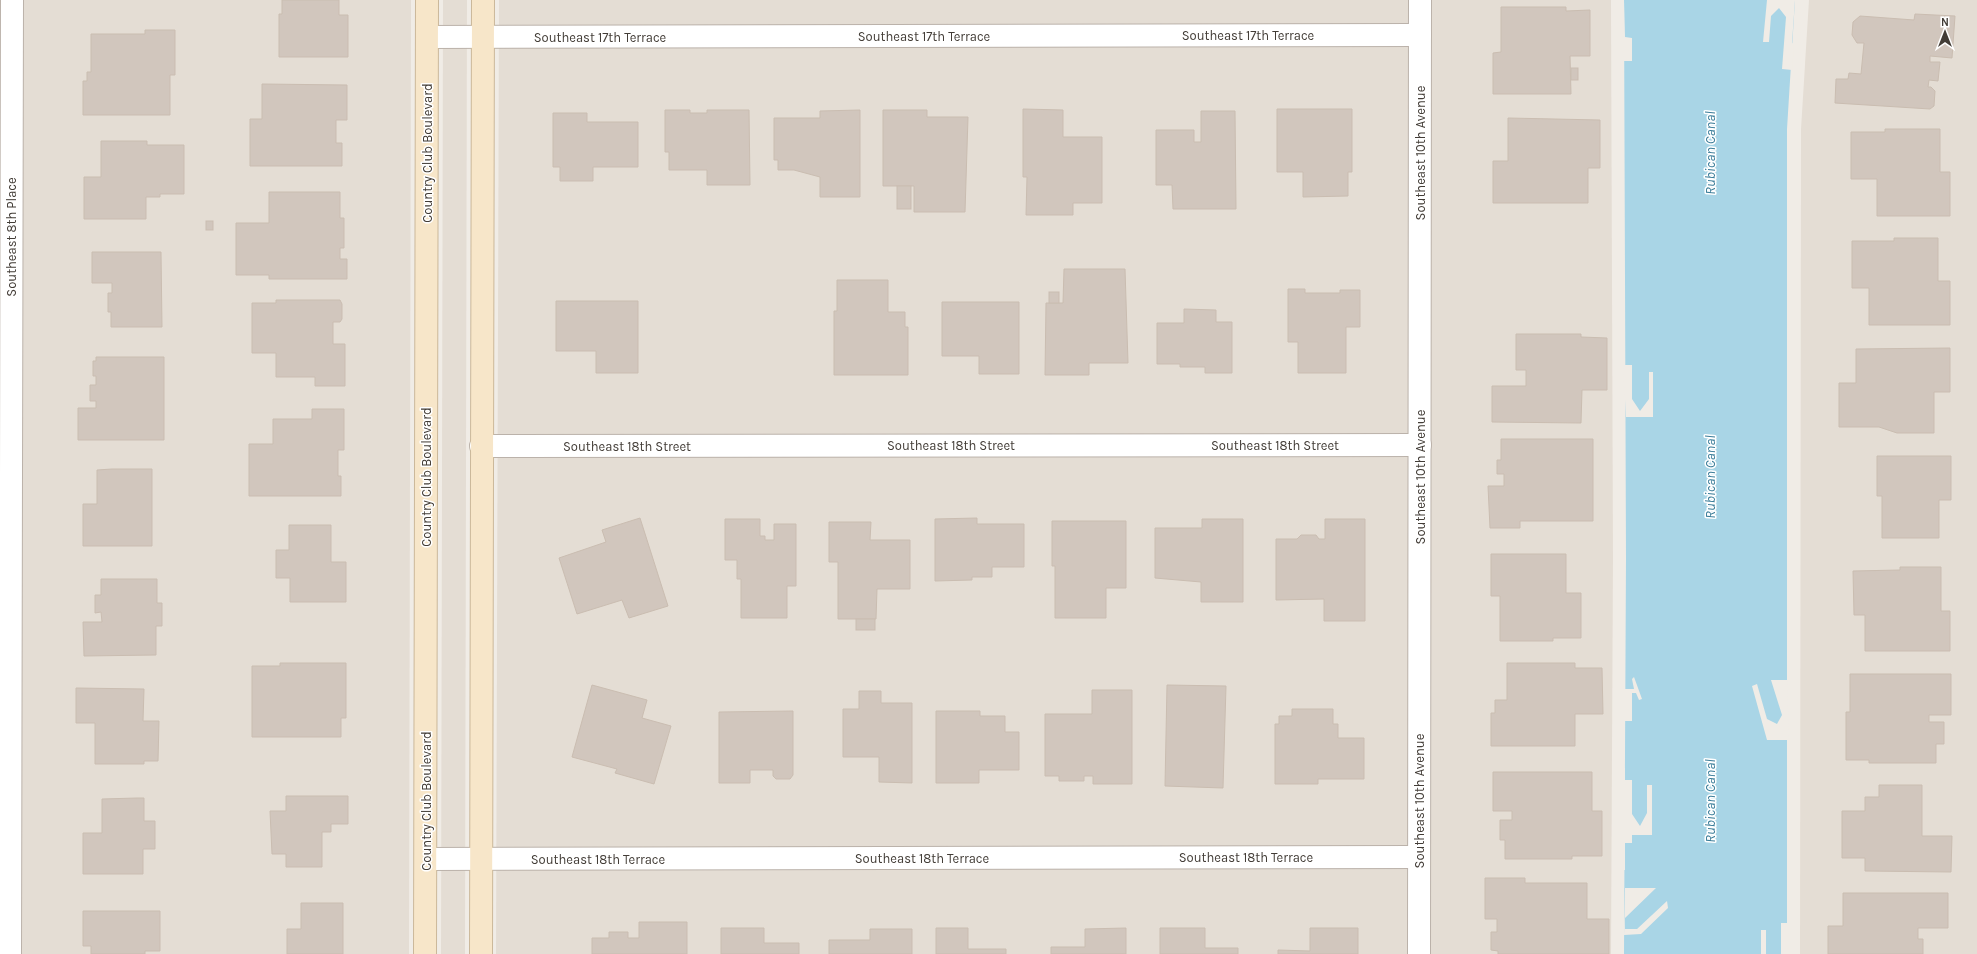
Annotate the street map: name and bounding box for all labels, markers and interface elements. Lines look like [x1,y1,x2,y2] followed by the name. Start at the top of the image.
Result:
[1925,12,1965,52] north arrow
[1941,16,1949,29] text: N
[1182,28,1315,43] street label: Southeast 17th Terrace
[858,29,991,44] street label: Southeast 17th Terrace
[534,30,667,45] street label: Southeast 17th Terrace
[420,83,435,223] street label: Country Club Boulevard
[1413,85,1428,220] street label: Southeast 10th Avenue
[1702,111,1719,195] water label: Rubican Canal
[4,177,19,297] street label: Southeast 8th Place
[419,407,434,547] street label: Country Club Boulevard
[1413,409,1428,544] street label: Southeast 10th Avenue
[1702,435,1719,519] water label: Rubican Canal
[887,438,1015,453] street label: Southeast 18th Street
[1211,438,1339,453] street label: Southeast 18th Street
[563,439,691,454] street label: Southeast 18th Street
[419,731,434,871] street label: Country Club Boulevard
[1412,733,1427,868] street label: Southeast 10th Avenue
[1702,759,1719,843] water label: Rubican Canal
[1179,850,1314,865] street label: Southeast 18th Terrace
[855,851,990,866] street label: Southeast 18th Terrace
[531,852,666,867] street label: Southeast 18th Terrace

